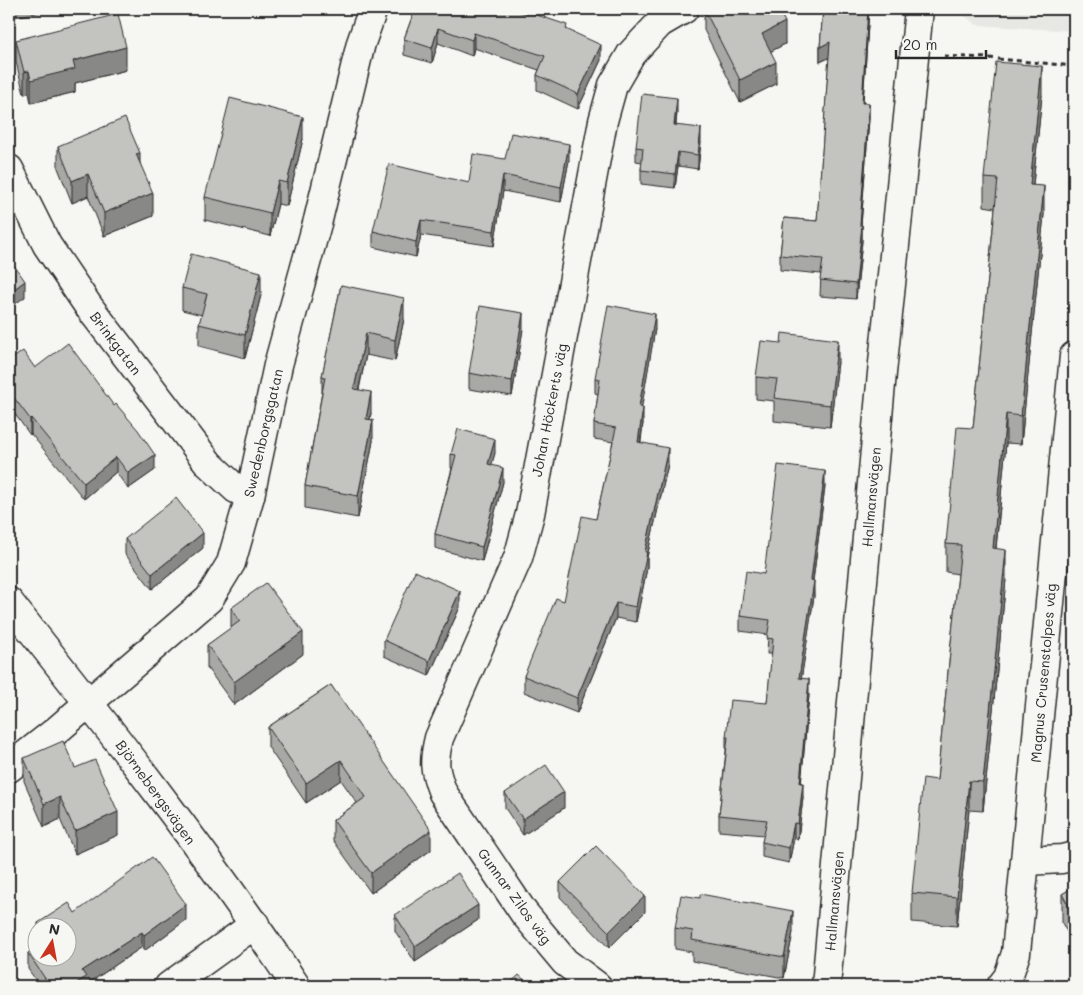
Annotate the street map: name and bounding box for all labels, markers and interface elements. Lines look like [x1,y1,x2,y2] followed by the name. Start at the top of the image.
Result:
[896,28,986,60] scale bar
[903,34,937,54] text: 20 m
[86,307,146,379] street label: Brinkgatan
[527,342,571,478] street label: Johan Höckerts väg
[239,367,287,499] street label: Swedenborgsgatan
[857,446,885,548] street label: Hallmansvägen
[1026,583,1060,763] street label: Magnus Crusenstolpes väg
[112,736,200,848] street label: Björnebergsvägen
[474,844,556,948] street label: Gunnar Zilos väg
[820,850,848,952] street label: Hallmansvägen
[28,918,78,968] north arrow
[48,918,62,939] text: N

